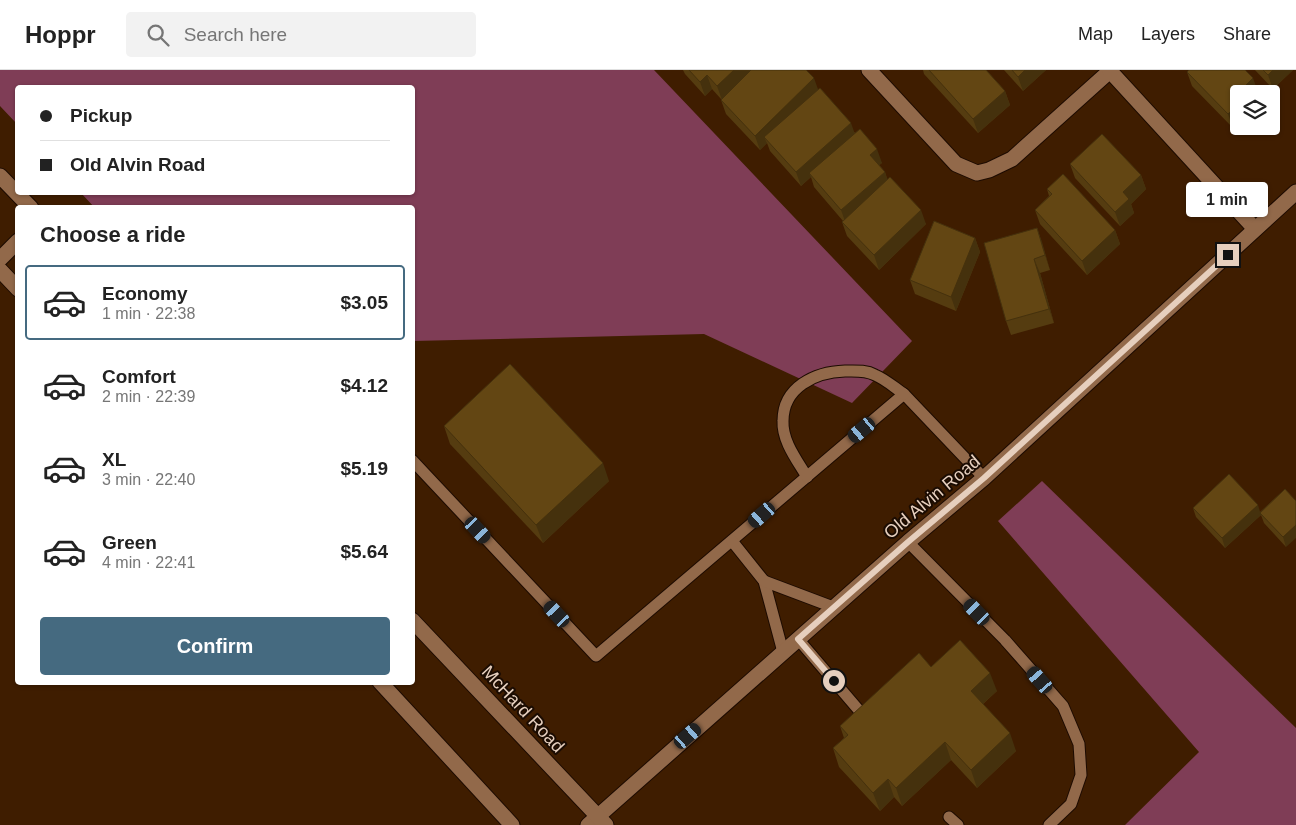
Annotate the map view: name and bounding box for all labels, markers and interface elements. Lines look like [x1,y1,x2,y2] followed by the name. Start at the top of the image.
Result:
[126,12,476,57] search box
[25,21,96,48] text: Hoppr
[144,21,172,49] icon: search
[184,24,287,45] text: Search here
[1078,24,1113,44] text: Map
[1141,24,1195,44] text: Layers
[1223,24,1271,44] text: Share
[1230,85,1280,135] map controls
[1230,85,1280,135] button: layers
[70,105,132,126] text: Pickup
[70,154,205,175] text: Old Alvin Road
[1187,182,1269,218] callout: 1 min
[1206,191,1248,208] text: 1 min
[40,222,185,247] text: Choose a ride
[1217,244,1239,266] route end
[42,280,87,325] icon: car
[102,283,188,304] text: Economy
[340,292,388,313] text: $3.05
[102,305,195,322] text: 1 min · 22:38
[42,363,87,408] icon: car
[102,366,176,387] text: Comfort
[340,375,388,396] text: $4.12
[102,388,195,405] text: 2 min · 22:39
[845,415,878,445] car
[42,446,87,491] icon: car
[102,449,126,470] text: XL
[880,451,984,543] street label: Old Alvin Road
[340,458,388,479] text: $5.19
[102,471,195,488] text: 3 min · 22:40
[745,499,778,531] car
[462,514,493,546] car
[42,529,87,574] icon: car
[102,532,157,553] text: Green
[340,541,388,562] text: $5.64
[102,554,195,571] text: 4 min · 22:41
[961,596,992,628] car
[541,598,572,630] car
[40,617,390,675] button: Confirm
[478,662,568,756] street label: McHard Road
[1024,664,1055,696] car
[823,670,845,692] route start
[671,720,704,752] car

